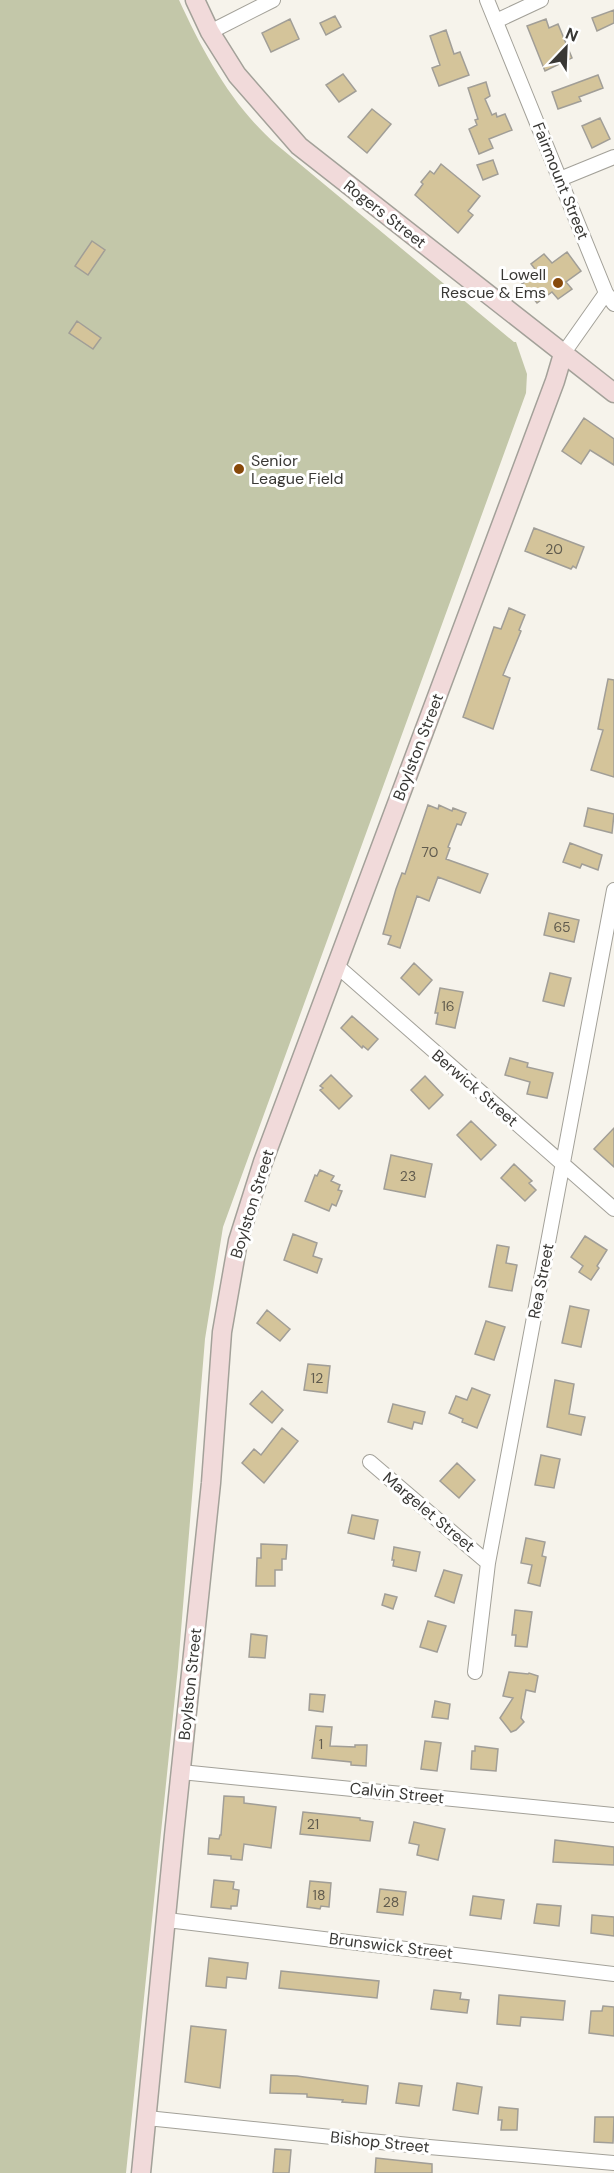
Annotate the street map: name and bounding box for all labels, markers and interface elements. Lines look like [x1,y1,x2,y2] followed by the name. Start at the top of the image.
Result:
[536,18,596,78] north arrow
[562,23,581,47] text: N
[528,119,594,243] street label: Fairmount Street
[339,175,431,253] street label: Rogers Street
[441,264,546,303] place label: Lowell Rescue & Ems
[551,276,565,290] marker: Lowell Rescue & Ems
[251,450,343,489] place label: Senior League Field
[232,462,246,476] marker: Senior League Field
[545,540,563,558] house number: 20
[388,691,448,803] street label: Boylston Street
[422,843,438,861] house number: 70
[553,918,571,936] house number: 65
[441,997,455,1015] house number: 16
[428,1045,522,1131] street label: Berwick Street
[225,1147,279,1261] street label: Boylston Street
[400,1167,416,1185] house number: 23
[523,1241,559,1321] street label: Rea Street
[311,1369,323,1387] house number: 12
[379,1467,479,1557] street label: Margelet Street
[174,1627,206,1741] street label: Boylston Street
[319,1735,323,1753] house number: 1
[349,1778,445,1808] street label: Calvin Street
[307,1815,319,1833] house number: 21
[313,1886,325,1904] house number: 18
[383,1893,399,1911] house number: 28
[328,1928,454,1964] street label: Brunswick Street
[329,2126,431,2158] street label: Bishop Street

